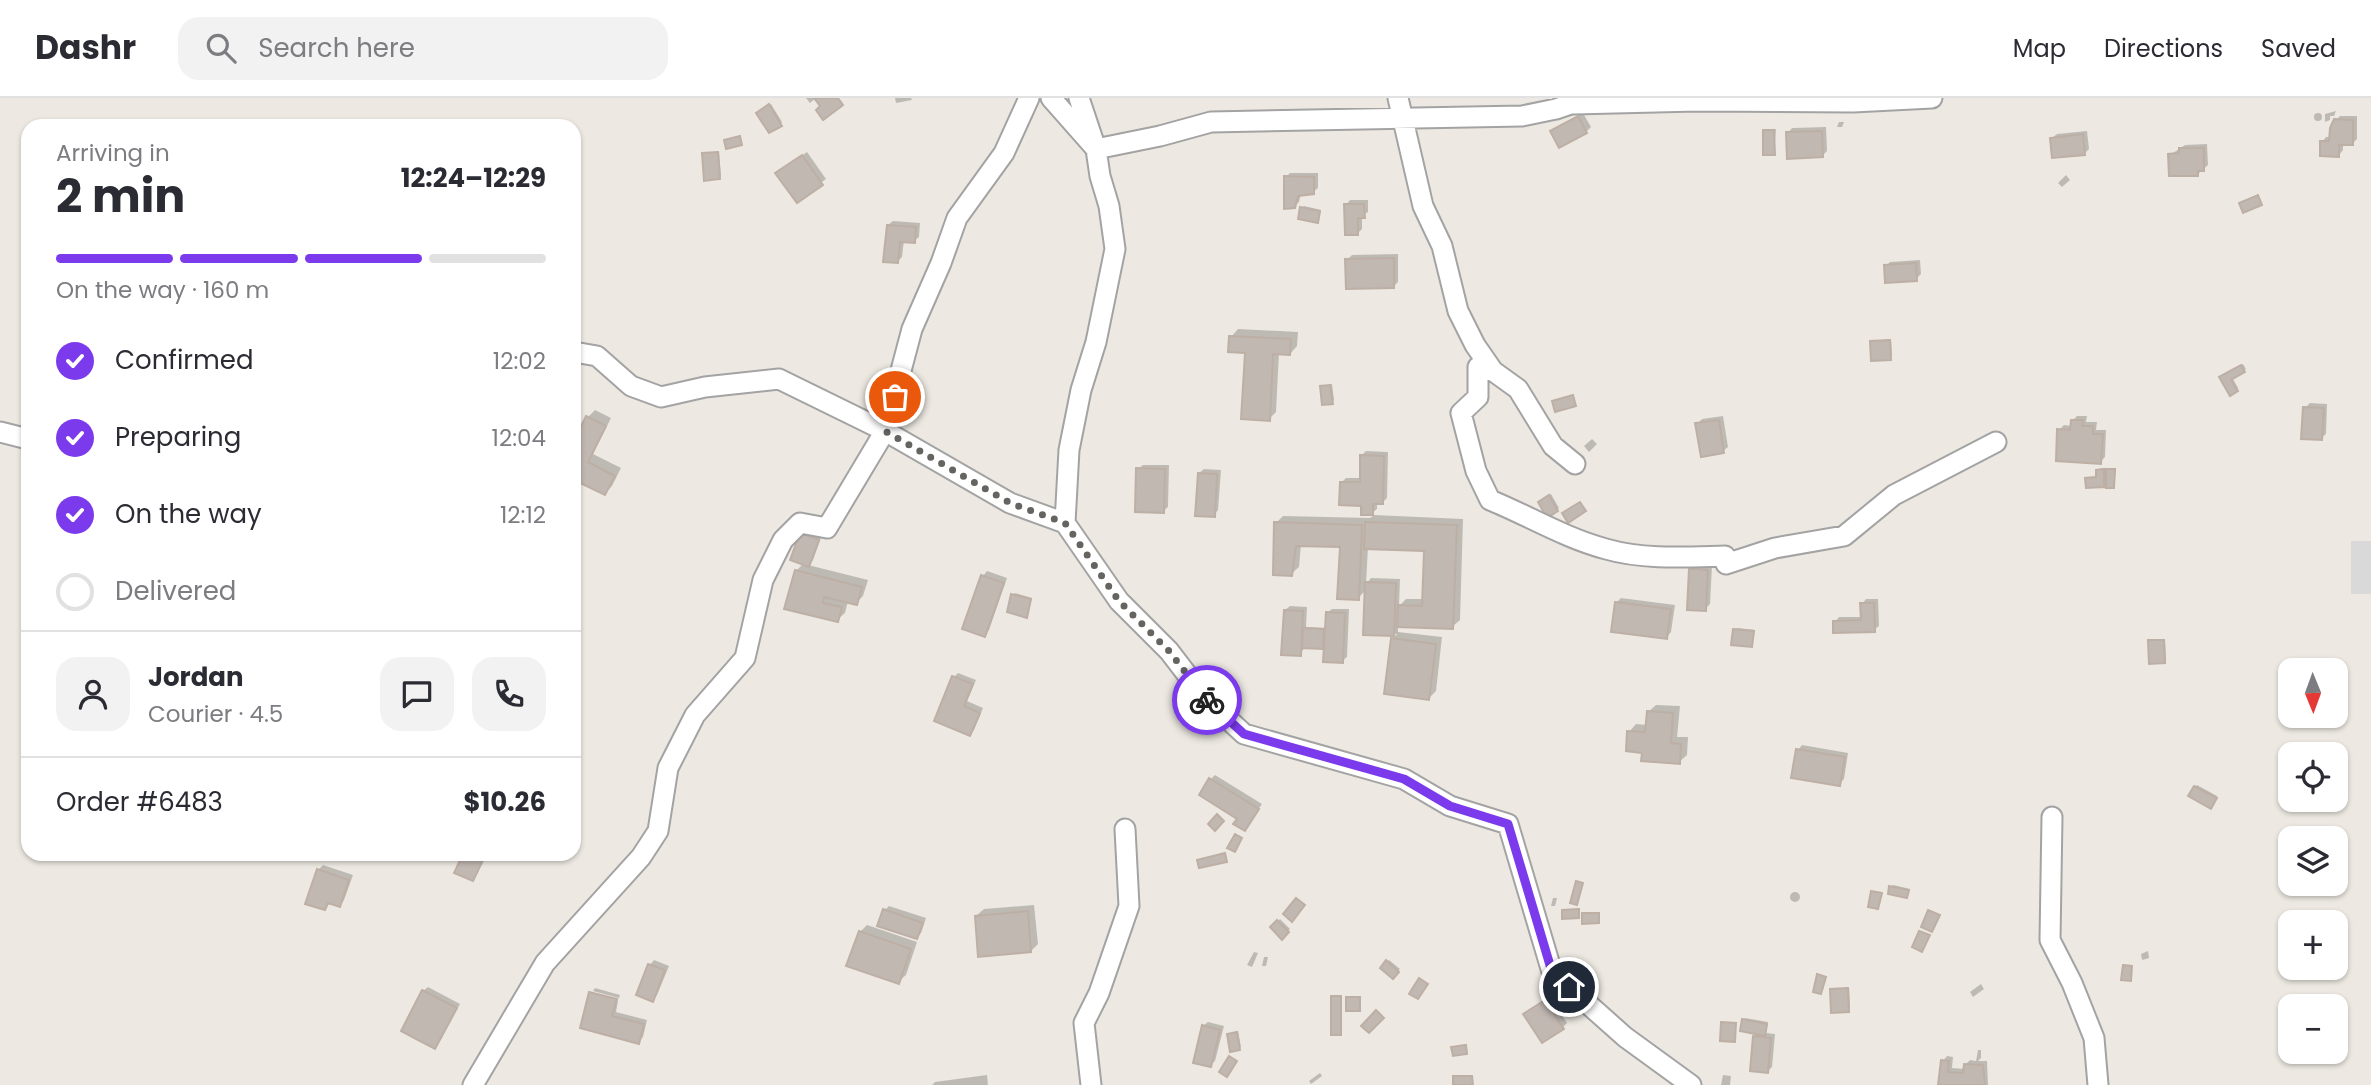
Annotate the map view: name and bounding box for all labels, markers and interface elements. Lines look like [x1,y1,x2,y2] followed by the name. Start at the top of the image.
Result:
[178,17,668,80] search box
[35,24,136,71] text: Dashr
[202,29,240,67] icon: search
[258,30,415,66] text: Search here
[2013,32,2066,65] text: Map
[2104,32,2223,65] text: Directions
[2261,32,2336,65] text: Saved
[56,137,170,169] text: Arriving in
[401,160,546,196] text: 12:24–12:29
[56,164,185,228] text: 2 min
[56,274,269,306] text: On the way · 160 m
[56,342,94,380] icon: check
[115,342,253,378] text: Confirmed
[493,345,546,377] text: 12:02
[865,367,925,427] pin
[876,378,914,416] icon: bag
[56,419,94,457] icon: check
[115,419,241,455] text: Preparing
[492,422,546,454] text: 12:04
[56,496,94,534] icon: check
[115,496,262,532] text: On the way
[500,499,546,531] text: 12:12
[115,573,236,609] text: Delivered
[56,657,130,731] button: person
[380,657,454,731] button: chat
[472,657,546,731] button: phone
[2278,658,2348,728] north arrow
[2278,658,2348,1064] map controls
[148,659,244,695] text: Jordan
[1172,665,1242,735] courier
[1188,681,1226,719] icon: bike
[148,698,283,730] text: Courier · 4.5
[2278,742,2348,812] button: locate
[56,784,223,820] text: Order #6483
[463,784,546,820] text: $10.26
[2278,826,2348,896] button: layers
[2278,910,2348,980] button: +
[1539,957,1599,1017] pin
[1550,968,1588,1006] icon: home
[2278,994,2348,1064] button: −

